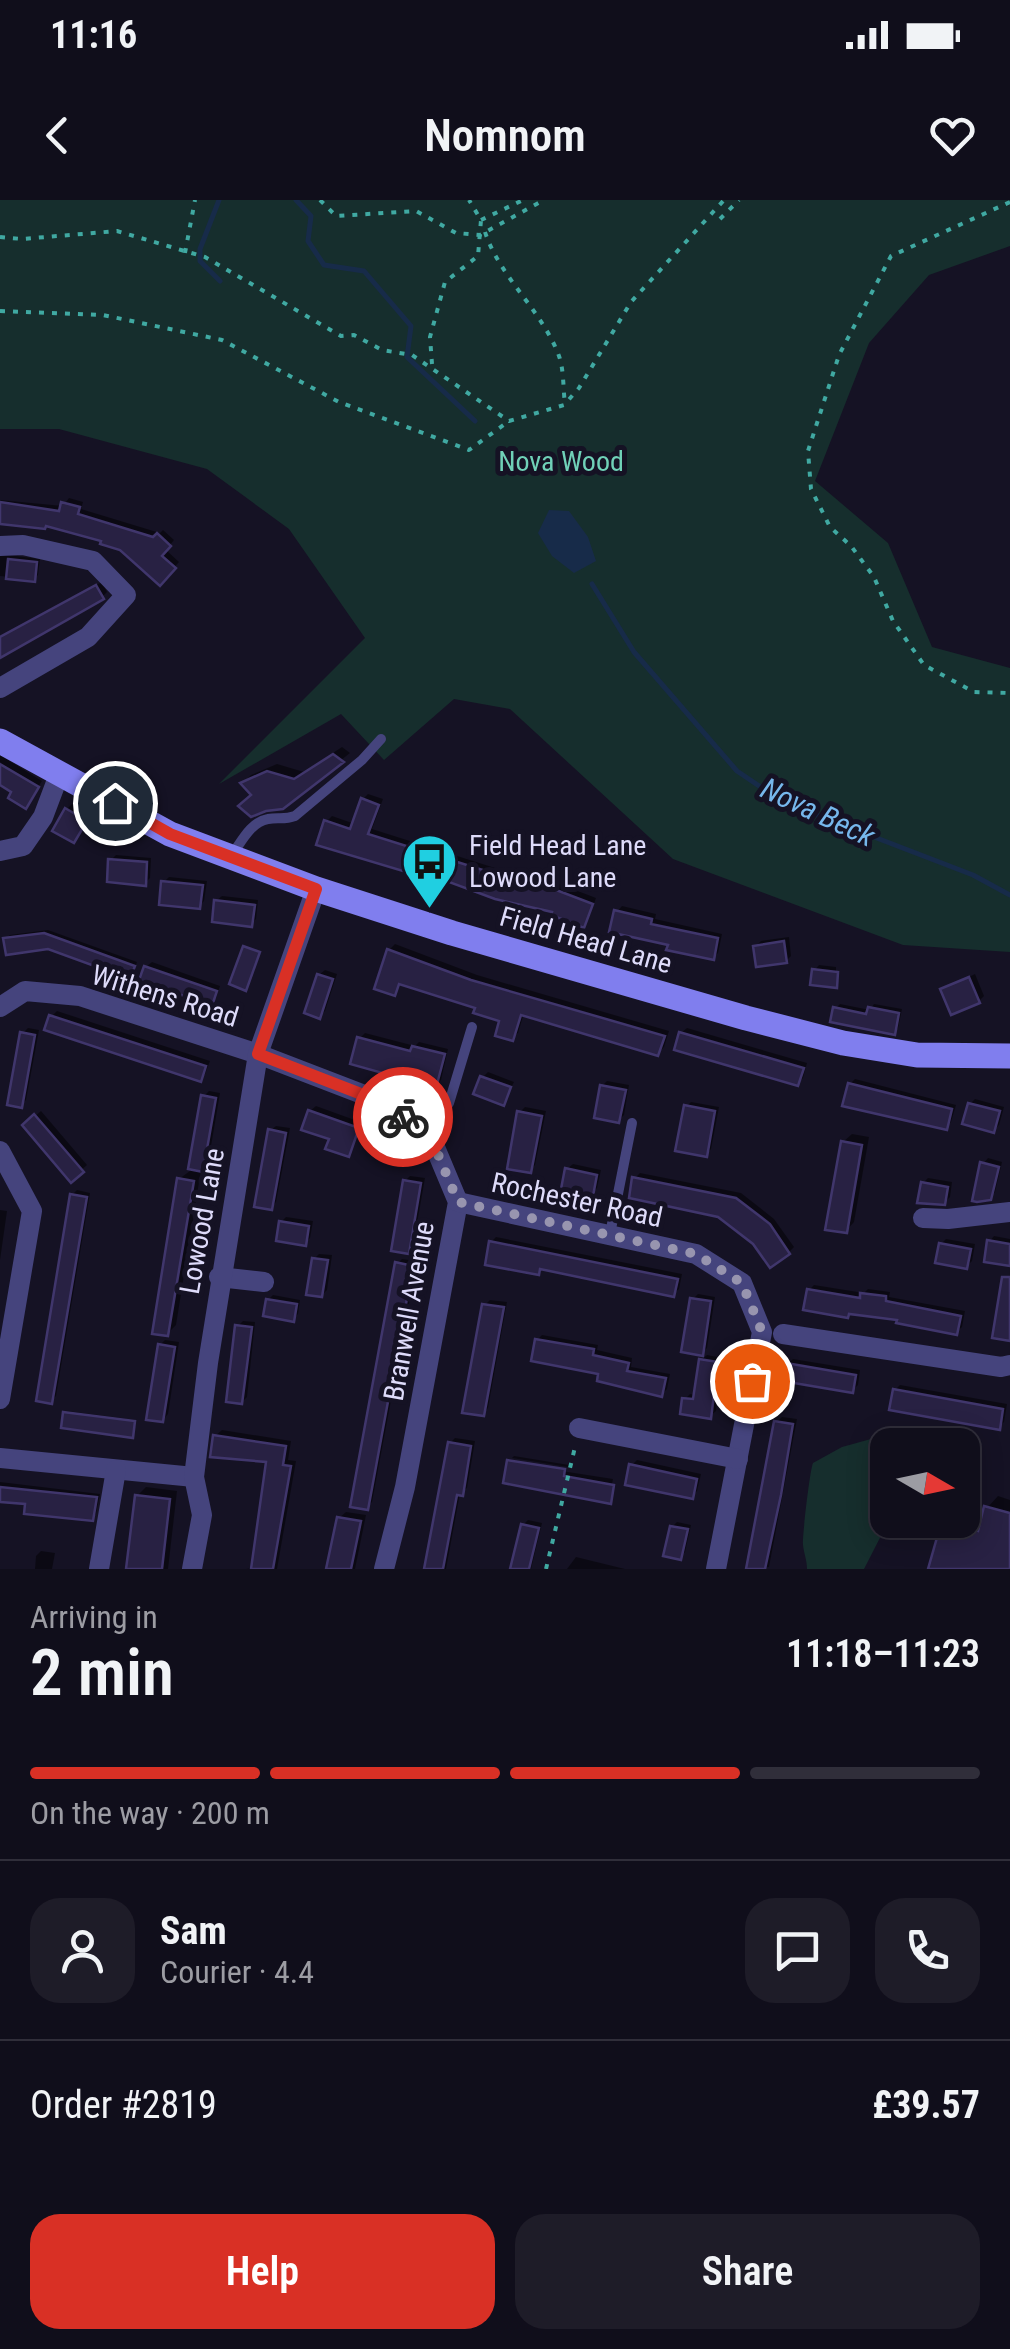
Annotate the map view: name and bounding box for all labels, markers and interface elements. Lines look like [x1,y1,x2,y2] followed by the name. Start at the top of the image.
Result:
[50,13,137,57] text: 11:16
[30,108,85,163] icon: back
[925,108,980,163] icon: heart
[424,109,586,162] text: Nomnom
[498,445,624,478] park label: Nova Wood
[73,761,158,846] pin
[756,770,881,854] water label: Nova Beck
[88,776,143,831] icon: home
[469,829,646,894] place label: Field Head Lane Lowood Lane
[400,831,460,910] bus stop icon: Field Head Lane Lowood Lane
[496,900,676,980] street label: Field Head Lane
[88,958,242,1034] street label: Withens Road
[353,1067,453,1167] courier
[376,1090,431,1145] icon: bike
[173,1146,231,1296] street label: Lowood Lane
[489,1166,665,1234] street label: Rochester Road
[377,1219,441,1403] street label: Branwell Avenue
[710,1339,795,1424] pin
[725,1354,780,1409] icon: bag
[870,1428,980,1538] north arrow
[870,1428,980,1538] map controls
[30,1598,158,1636] text: Arriving in
[786,1632,980,1676] text: 11:18–11:23
[30,1635,174,1711] text: 2 min
[30,1794,270,1832] text: On the way · 200 m
[30,1898,135,2003] button: person
[745,1898,850,2003] button: chat
[875,1898,980,2003] button: phone
[160,1909,227,1953] text: Sam
[160,1953,314,1991] text: Courier · 4.4
[30,2083,217,2127] text: Order #2819
[872,2083,980,2127] text: £39.57
[30,2214,495,2329] button: Help
[515,2214,980,2329] button: Share

